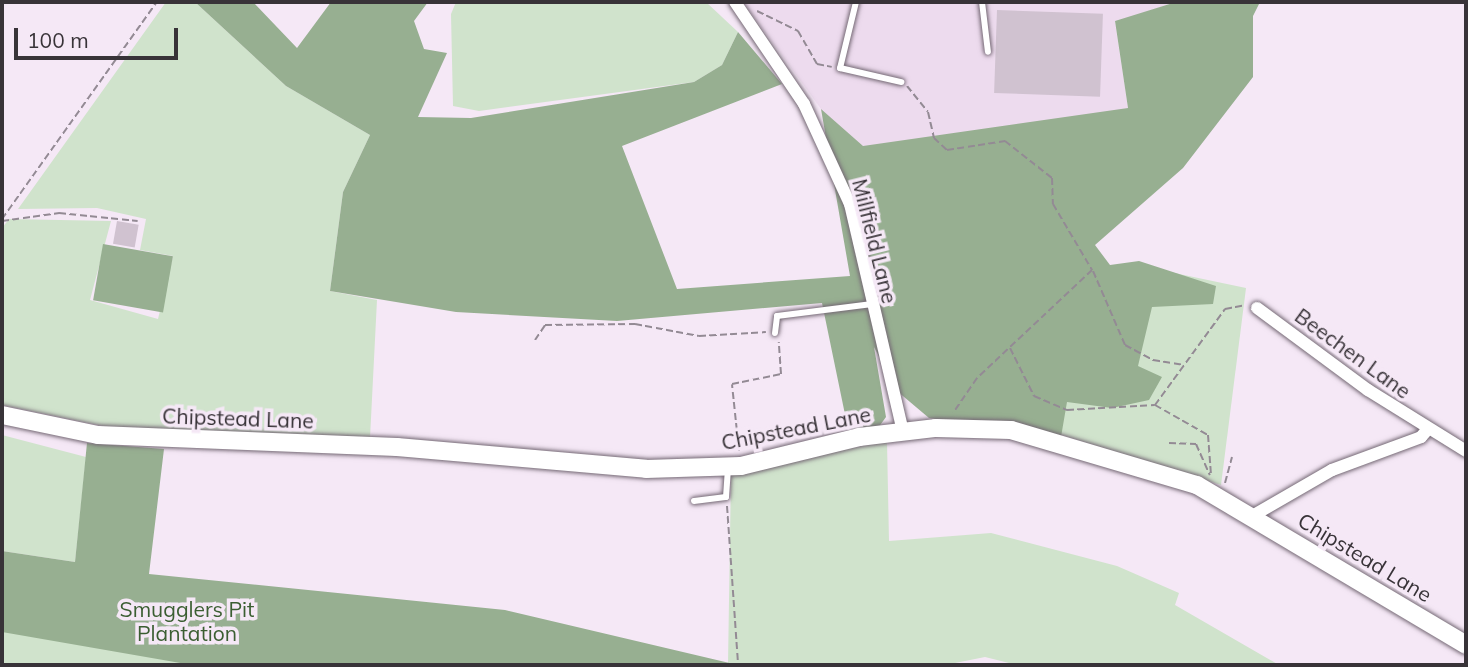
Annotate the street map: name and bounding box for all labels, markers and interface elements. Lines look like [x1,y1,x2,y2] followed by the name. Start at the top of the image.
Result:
[18,14,182,58] scale bar
[27,27,89,53] text: 100 m
[847,176,903,306] street label: Millfield Lane
[1290,303,1416,403] street label: Beechen Lane
[719,401,873,455] street label: Chipstead Lane
[162,403,314,433] street label: Chipstead Lane
[1293,507,1437,607] street label: Chipstead Lane
[120,596,254,646] park label: Smugglers Pit Plantation

